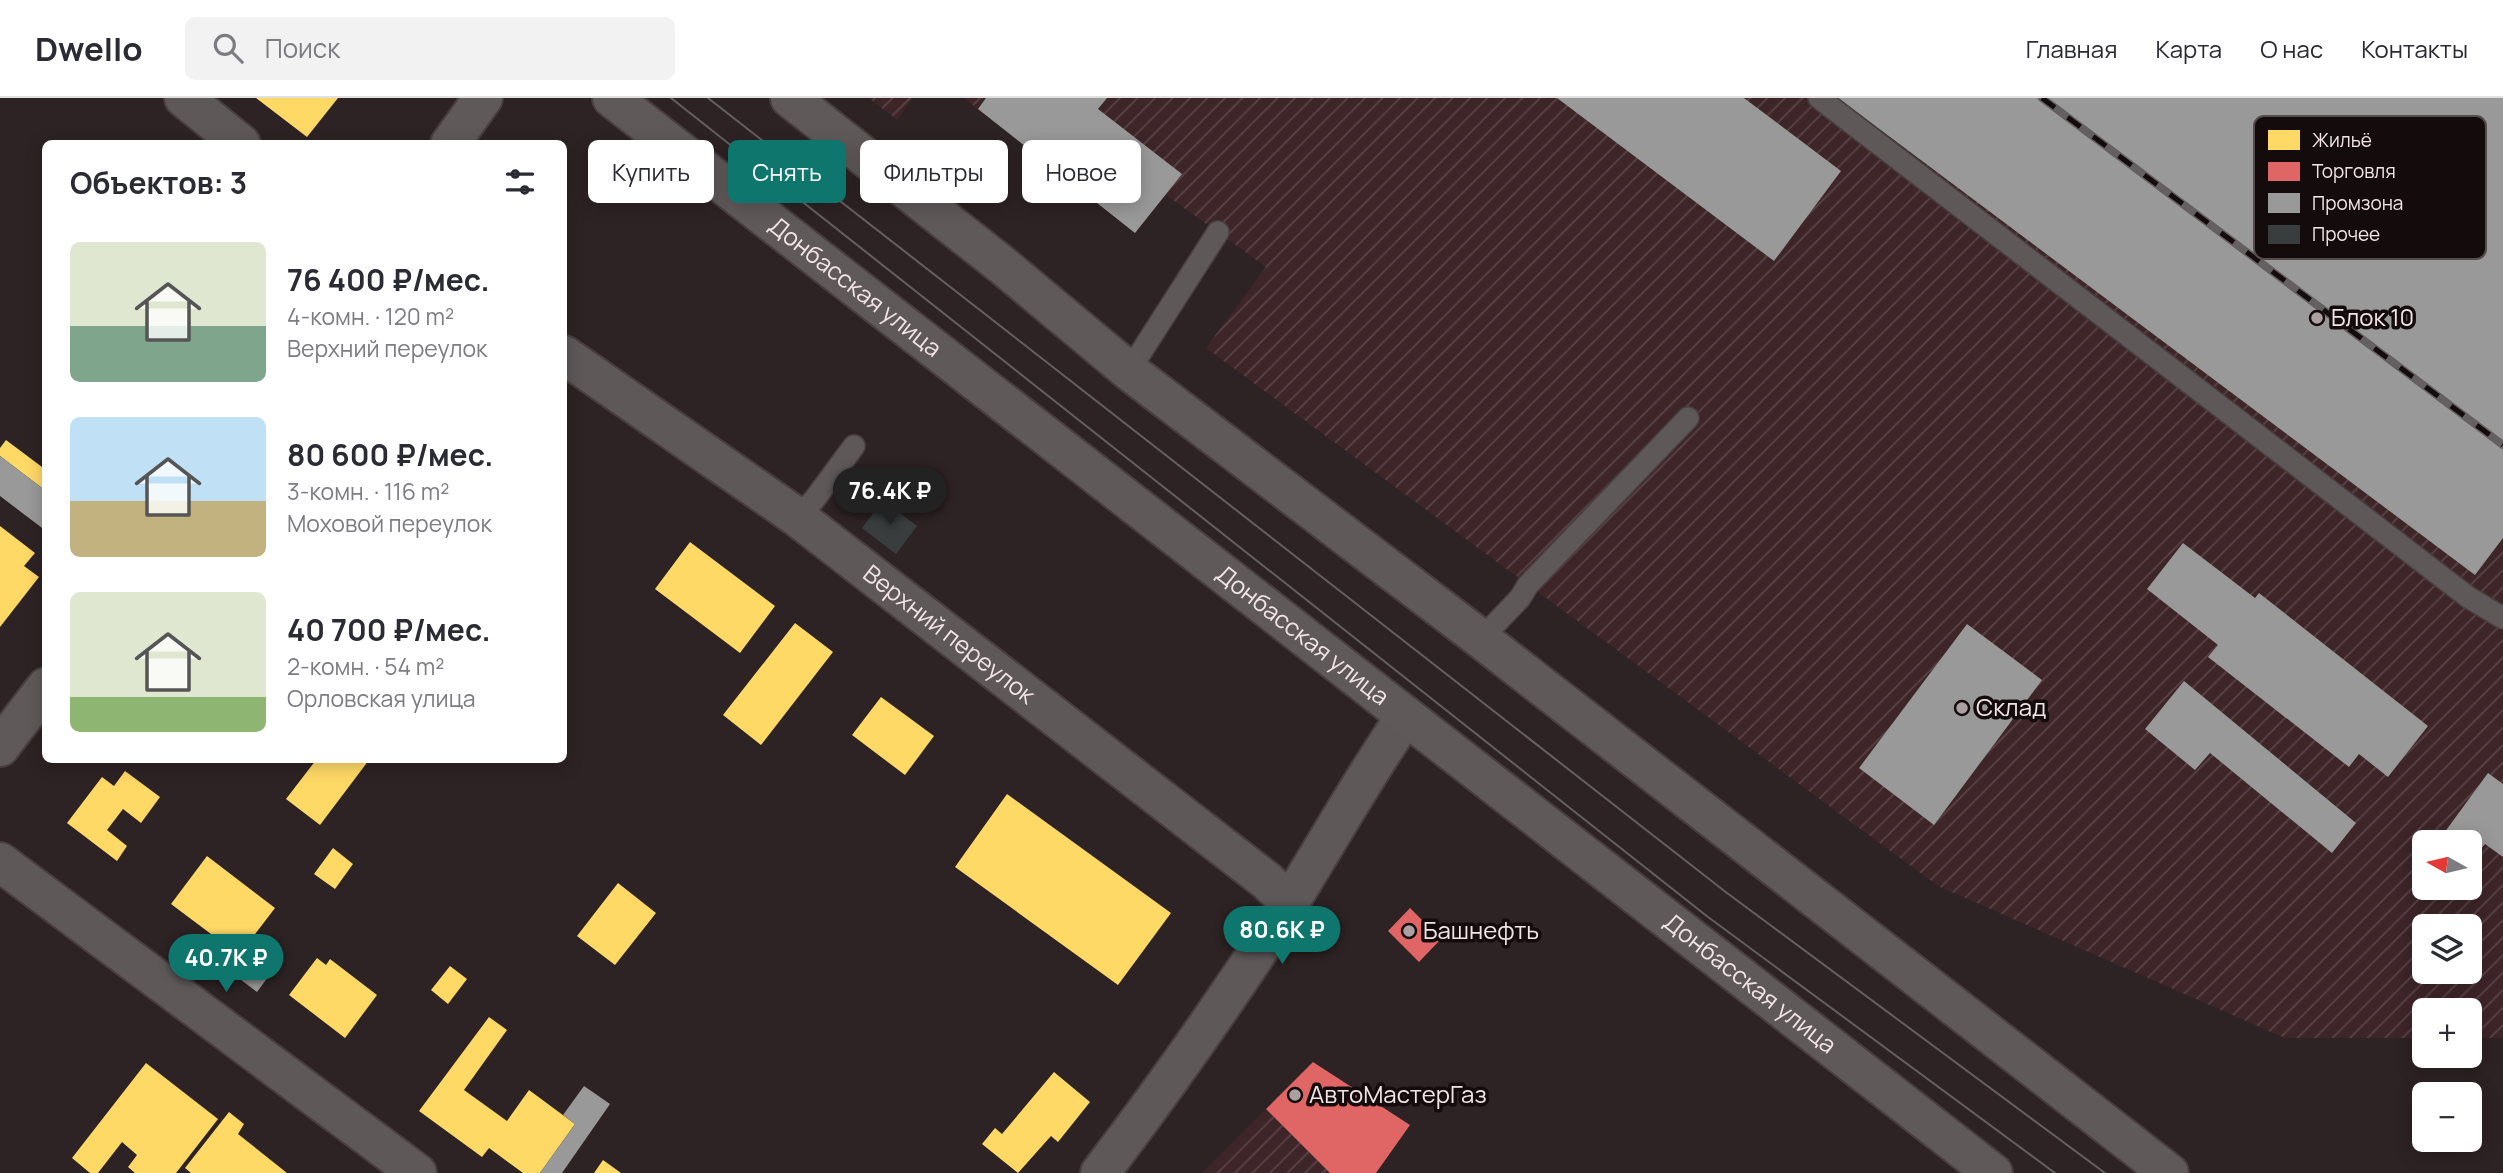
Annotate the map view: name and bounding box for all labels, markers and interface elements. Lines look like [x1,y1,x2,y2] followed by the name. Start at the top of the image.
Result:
[185,17,675,80] search box
[35,26,143,71] text: Dwello
[209,29,247,67] icon: search
[265,30,340,66] text: Поиск
[2026,32,2117,65] text: Главная
[2155,32,2222,65] text: Карта
[2260,32,2323,65] text: О нас
[2361,32,2468,65] text: Контакты
[2254,116,2486,259] legend
[2312,127,2372,153] text: Жильё
[588,140,714,203] chip: Купить
[728,140,846,203] chip: Снять
[860,140,1008,203] chip: Фильтры
[1022,140,1141,203] chip: Новое
[2312,158,2396,184] text: Торговля
[70,162,247,203] text: Объектов: 3
[501,163,539,201] icon: filters
[2312,190,2403,216] text: Промзона
[763,208,949,364] street label: Донбасская улица
[2312,221,2380,247] text: Прочее
[287,259,490,300] text: 76 400 ₽/мес.
[126,270,210,354] icon: home
[287,300,454,332] text: 4-комн. · 120 m²
[2331,300,2414,333] place label: Блок 10
[2309,310,2325,326] marker: Блок 10
[287,332,487,364] text: Верхний переулок
[287,434,493,475] text: 80 600 ₽/мес.
[126,445,210,529] icon: home
[825,468,955,527] pin: 76.4K ₽
[849,474,931,506] text: 76.4K ₽
[287,475,449,507] text: 3-комн. · 116 m²
[287,507,492,539] text: Моховой переулок
[857,556,1044,711] street label: Верхний переулок
[1210,557,1397,712] street label: Донбасская улица
[287,609,491,650] text: 40 700 ₽/мес.
[126,620,210,704] icon: home
[287,650,444,682] text: 2-комн. · 54 m²
[287,682,476,714] text: Орловская улица
[1976,690,2046,723] place label: Склад
[1954,700,1970,716] marker: Склад
[2412,830,2482,900] north arrow
[2412,830,2482,1152] map controls
[1657,905,1844,1060] street label: Донбасская улица
[1217,906,1347,966] pin: 80.6K ₽
[1239,913,1325,945] text: 80.6K ₽
[1423,913,1539,946] place label: Башнефть
[2412,914,2482,984] button: layers
[1401,923,1417,939] marker: Башнефть
[161,934,291,994] pin: 40.7K ₽
[184,941,268,973] text: 40.7K ₽
[2412,998,2482,1068] button: +
[1309,1077,1487,1110] place label: АвтоМастерГаз
[2412,1082,2482,1152] button: −
[1287,1087,1303,1103] marker: АвтоМастерГаз

